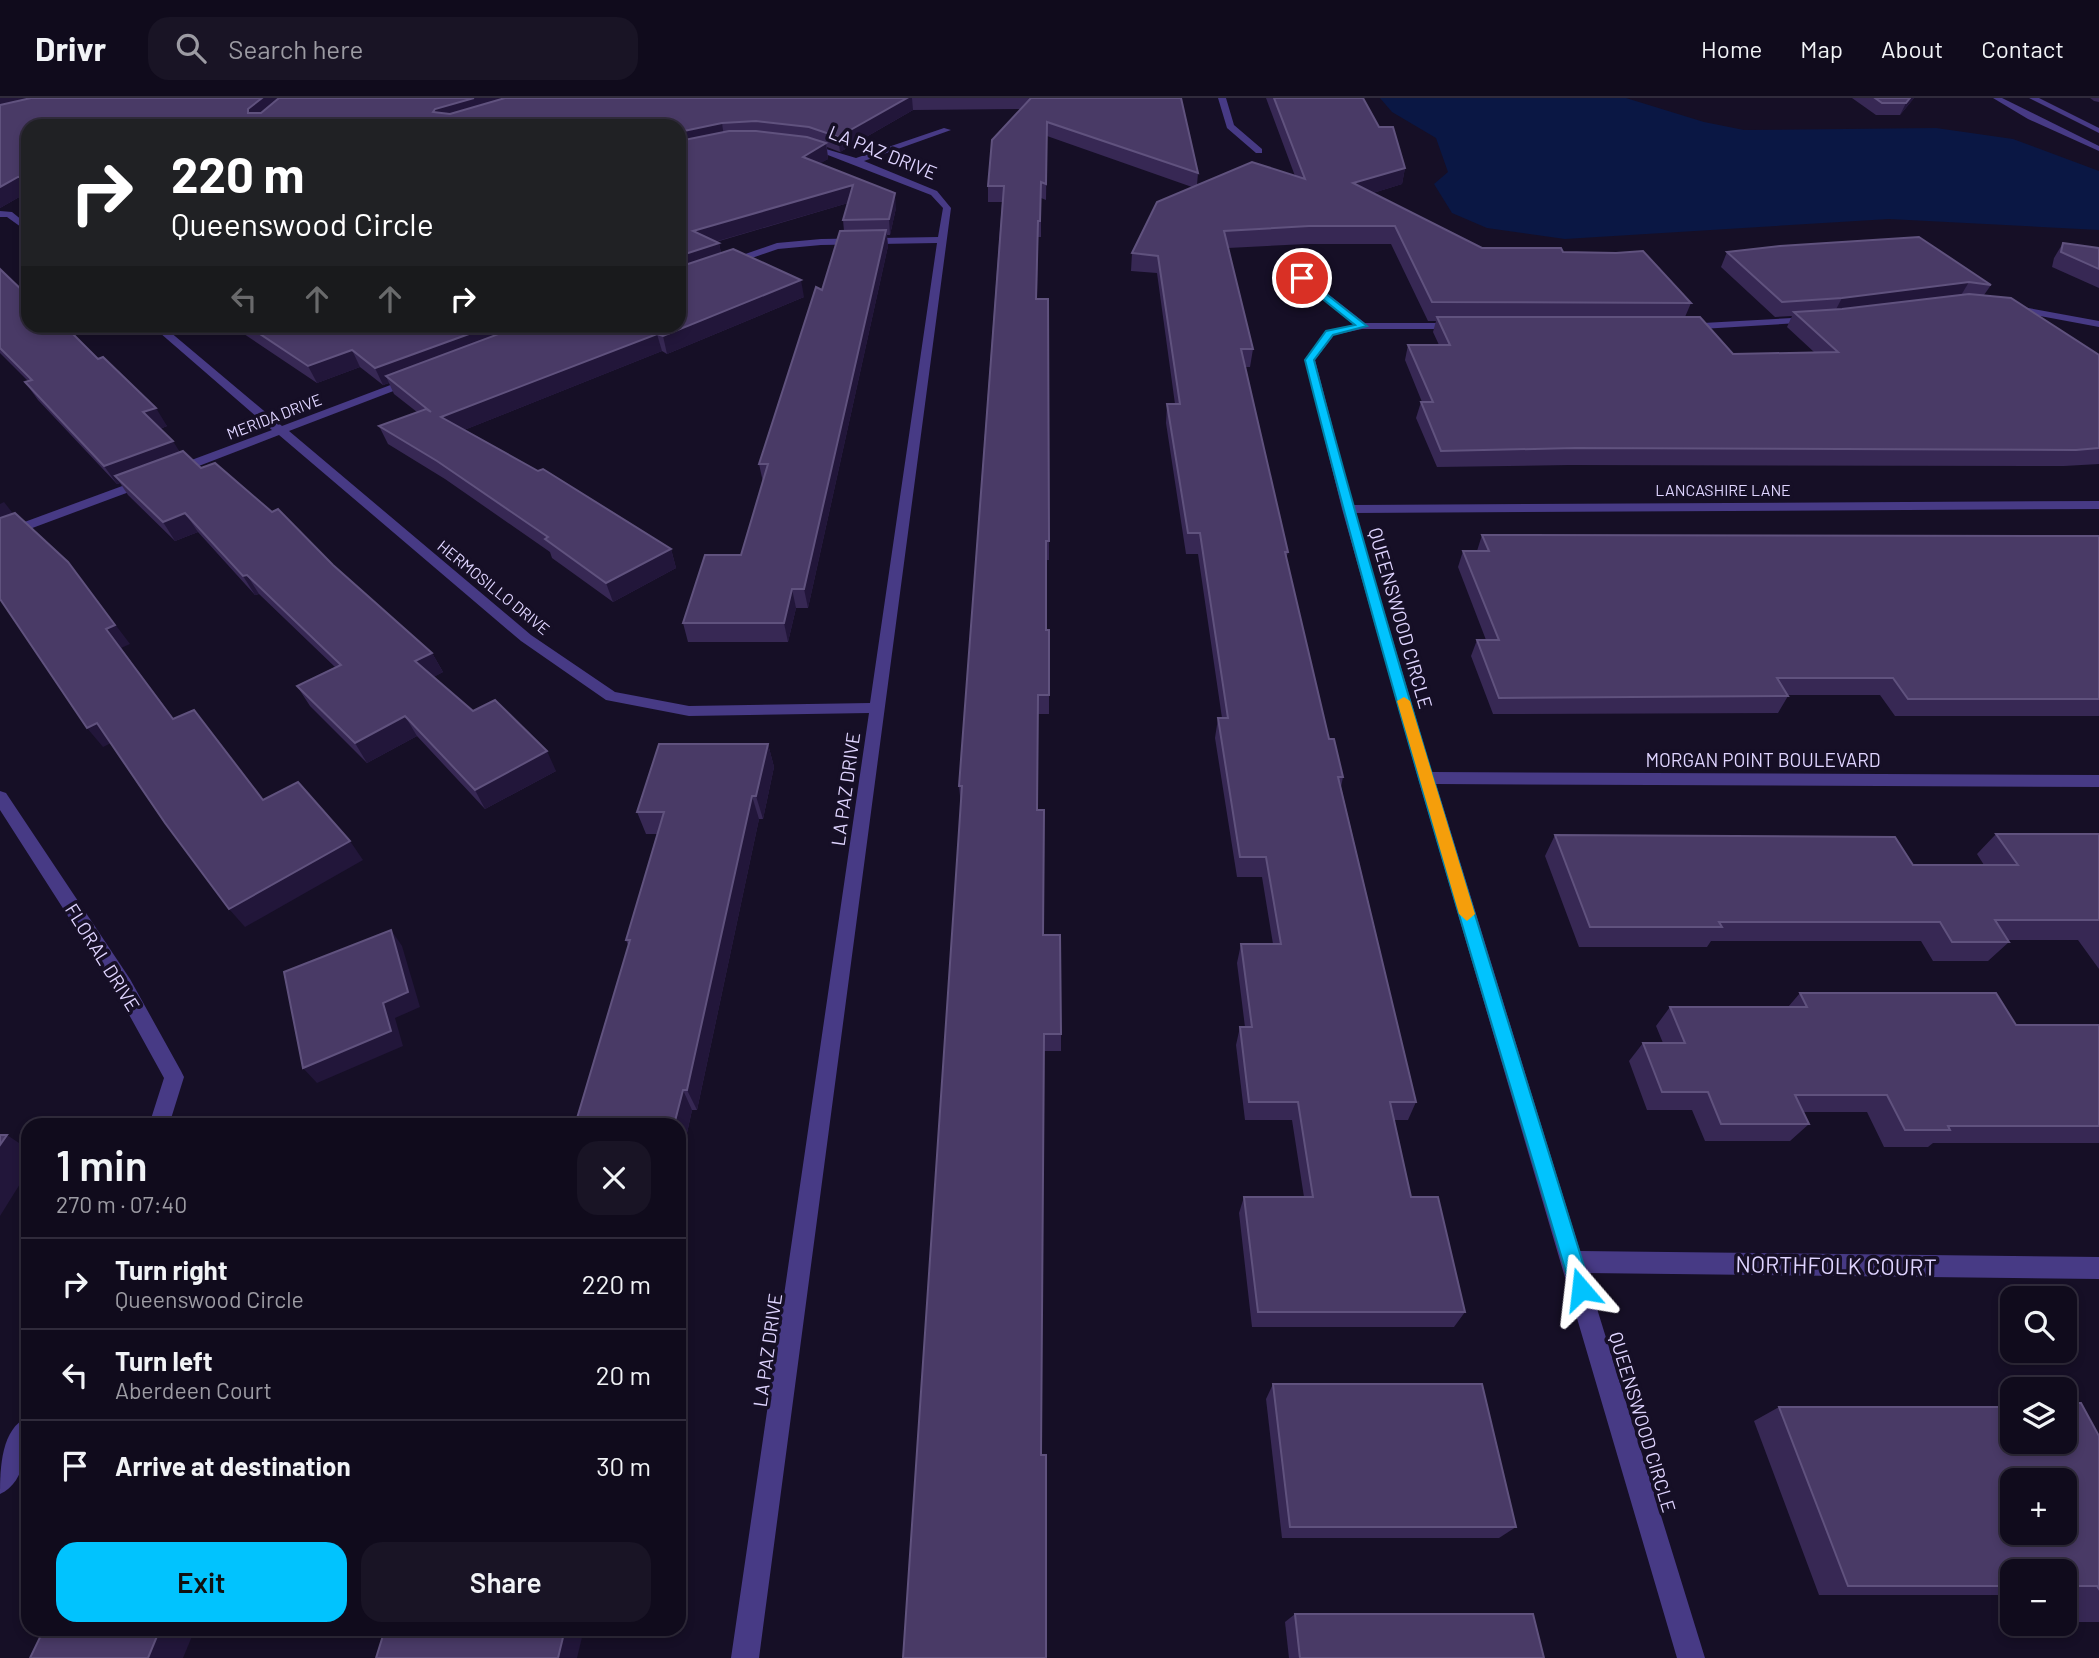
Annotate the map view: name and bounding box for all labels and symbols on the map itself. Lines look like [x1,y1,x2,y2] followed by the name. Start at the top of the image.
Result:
[826,120,940,184] street label: LA PAZ DRIVE
[1272,248,1332,308] pin
[224,389,324,443] street label: MERIDA DRIVE
[1655,480,1791,499] street label: LANCASHIRE LANE
[1364,525,1438,711] street label: QUEENSWOOD CIRCLE
[434,536,554,638] street label: HERMOSILLO DRIVE
[826,731,864,847] street label: LA PAZ DRIVE
[1645,748,1881,771] street label: MORGAN POINT BOULEVARD
[61,899,145,1015] street label: FLORAL DRIVE
[1735,1249,1937,1281] street label: NORTHFOLK COURT
[1544,1252,1618,1326] position arrow
[748,1292,786,1408] street label: LA PAZ DRIVE
[1605,1329,1681,1515] street label: QUEENSWOOD CIRCLE

